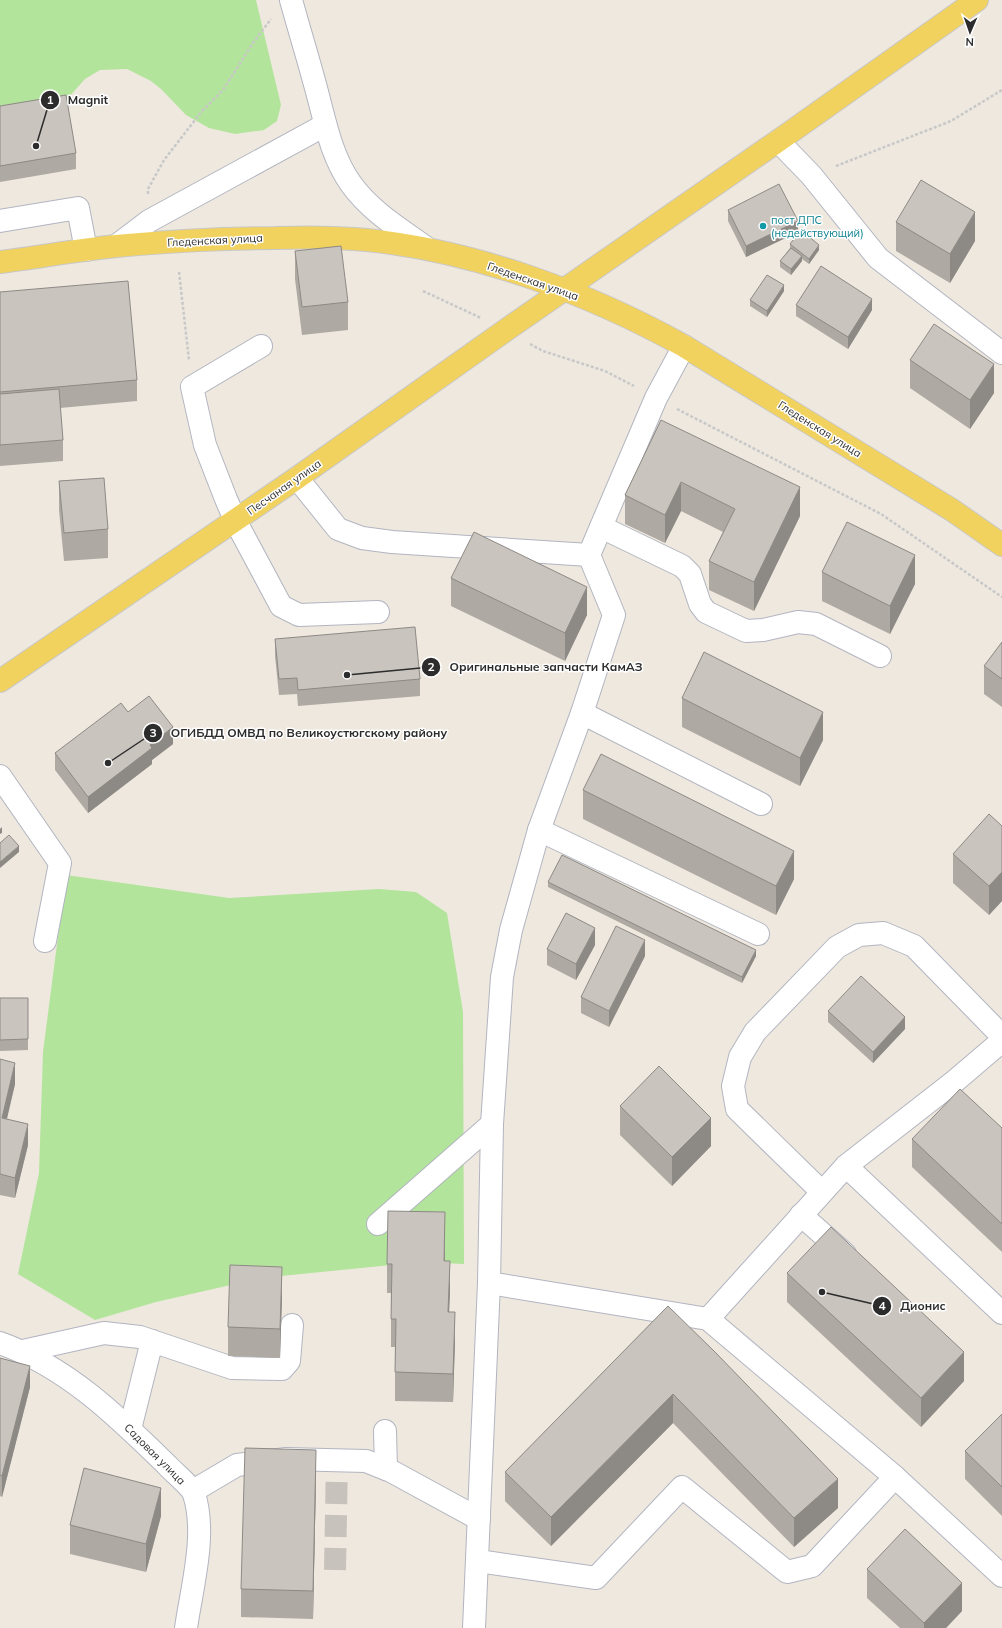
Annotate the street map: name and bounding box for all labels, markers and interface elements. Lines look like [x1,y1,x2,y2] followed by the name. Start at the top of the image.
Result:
[950,12,990,52] north arrow
[965,35,974,49] text: N
[40,88,117,112] callout: Magnit
[46,92,54,107] text: 1
[68,92,109,107] text: Magnit
[771,213,864,240] place label: пост ДПС (недействующий)
[758,221,768,231] marker: пост ДПС (недействующий)
[167,231,263,249] street label: Гледенская улица
[486,259,580,303] street label: Гледенская улица
[776,398,864,460] street label: Гледенская улица
[244,456,324,518] street label: Песчаная улица
[421,655,651,679] callout: Оригинальные запчасти КамАЗ
[427,659,435,674] text: 2
[449,659,643,674] text: Оригинальные запчасти КамАЗ
[143,721,456,745] callout: ОГИБДД ОМВД по Великоустюгскому району
[149,725,157,740] text: 3
[171,725,448,740] text: ОГИБДД ОМВД по Великоустюгскому району
[872,1294,953,1318] callout: Дионис
[878,1298,886,1313] text: 4
[900,1298,946,1313] text: Дионис
[121,1420,189,1488] street label: Садовая улица

